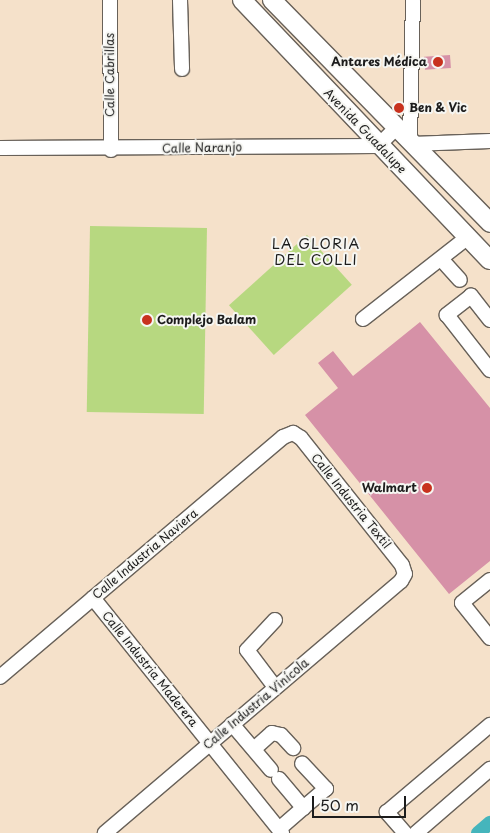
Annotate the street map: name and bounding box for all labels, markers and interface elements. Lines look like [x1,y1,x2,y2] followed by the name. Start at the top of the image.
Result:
[103,33,117,117] street label: Calle Cabrillas
[331,55,427,69] place label: Antares Médica
[431,55,445,69] marker: Antares Médica
[321,86,409,176] street label: Avenida Guadalupe
[409,101,467,115] place label: Ben & Vic
[393,102,405,114] marker: Ben & Vic
[162,140,242,156] street label: Calle Naranjo
[272,236,360,268] district label: LA GLORIA DEL COLLI
[157,313,256,327] place label: Complejo Balam
[141,314,153,326] marker: Complejo Balam
[308,450,394,552] street label: Calle Industria Textil
[362,481,417,495] place label: Walmart
[421,482,433,494] marker: Walmart
[89,506,201,602] street label: Calle Industria Naviera
[99,608,201,730] street label: Calle Industria Maderera
[200,655,312,753] street label: Calle Industria Vinícola
[315,786,409,818] scale bar
[320,793,359,816] text: 50 m

